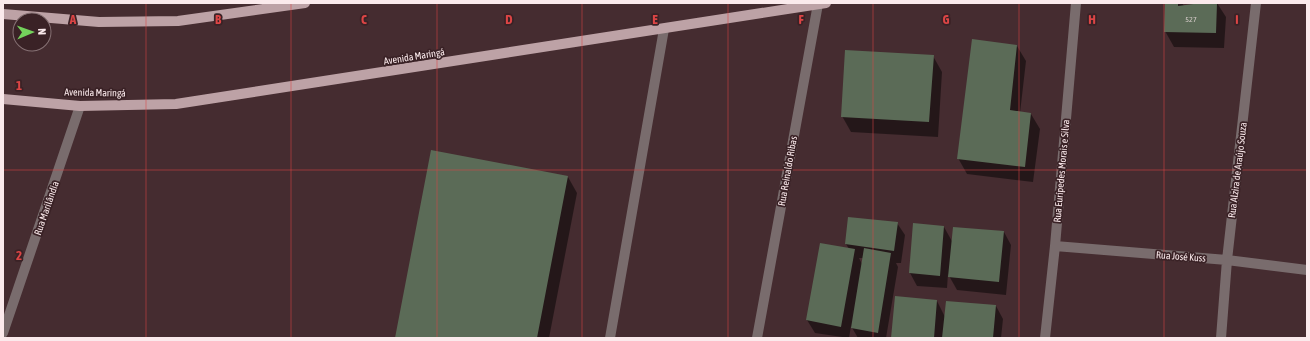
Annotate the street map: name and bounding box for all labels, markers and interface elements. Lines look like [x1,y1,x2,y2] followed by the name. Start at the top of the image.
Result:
[12,12,52,52] north arrow
[69,12,77,27] text: A
[215,12,222,27] text: B
[361,12,367,27] text: C
[505,12,513,27] text: D
[652,12,658,27] text: E
[798,12,804,27] text: F
[943,12,950,27] text: G
[1088,12,1096,27] text: H
[1235,12,1239,27] text: I
[1185,15,1197,24] house number: 527
[36,28,48,35] text: N
[383,46,446,67] street label: Avenida Maringá
[16,78,22,93] text: 1
[64,86,126,99] street label: Avenida Maringá
[1052,119,1072,223] street label: Rua Eurípedes Morais e Silva
[1226,121,1249,218] street label: Rua Alzira de Araújo Souza
[776,135,799,207] street label: Rua Reinaldo Ribas
[32,179,61,237] street label: Rua Marilândia
[16,248,22,263] text: 2
[1156,249,1207,264] street label: Rua José Kuss

